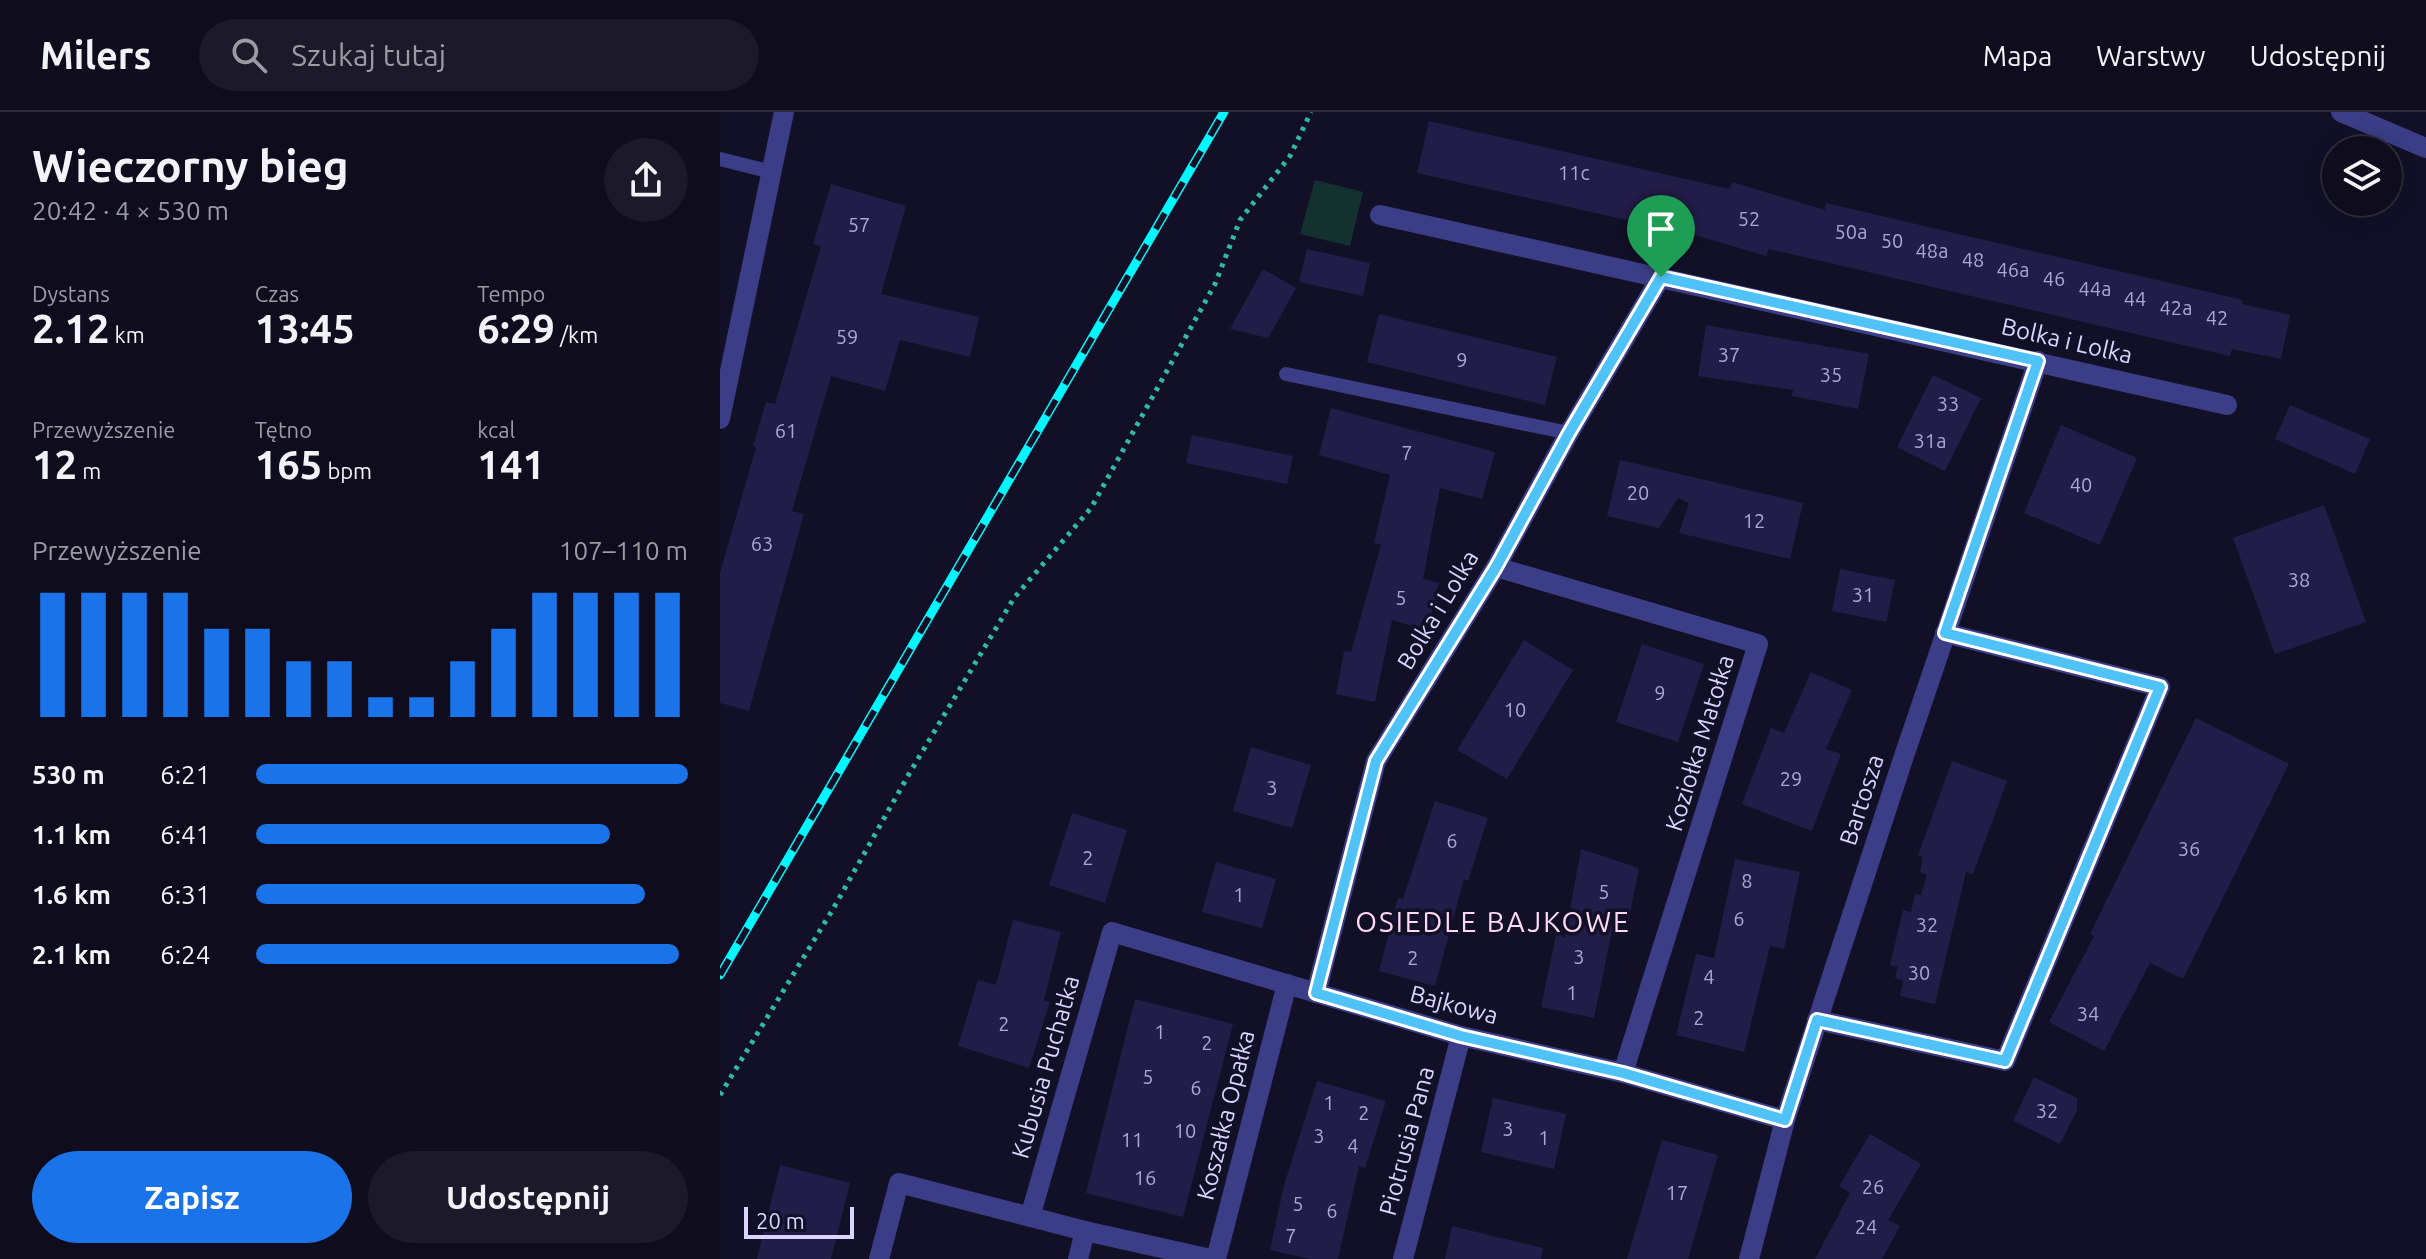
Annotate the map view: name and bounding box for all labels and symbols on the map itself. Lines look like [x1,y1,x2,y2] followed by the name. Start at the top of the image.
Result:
[1558,161,1590,184] house number: 11c
[1627,195,1695,277] pin
[1738,207,1760,230] house number: 52
[848,213,870,236] house number: 57
[1835,220,1867,243] house number: 50a
[1881,229,1903,252] house number: 50
[1916,239,1948,262] house number: 48a
[1962,248,1984,271] house number: 48
[1997,258,2029,281] house number: 46a
[2043,267,2065,290] house number: 46
[2079,277,2111,300] house number: 44a
[2124,287,2146,310] house number: 44
[2160,296,2192,319] house number: 42a
[2206,306,2228,329] house number: 42
[1999,312,2135,369] street label: Bolka i Lolka
[836,325,858,348] house number: 59
[1718,343,1740,366] house number: 37
[1456,348,1468,371] house number: 9
[1820,363,1842,386] house number: 35
[1937,392,1959,415] house number: 33
[775,419,797,442] house number: 61
[1914,429,1946,452] house number: 31a
[1401,441,1413,464] house number: 7
[2070,473,2092,496] house number: 40
[1627,481,1649,504] house number: 20
[1743,509,1765,532] house number: 12
[751,532,773,555] house number: 63
[1392,545,1484,674] street label: Bolka i Lolka
[2288,568,2310,591] house number: 38
[1852,583,1874,606] house number: 31
[1395,586,1407,609] house number: 5
[1660,651,1739,834] street label: Koziołka Matołka
[1654,681,1666,704] house number: 9
[1504,698,1526,721] house number: 10
[1834,751,1889,849] street label: Bartosza
[1780,767,1802,790] house number: 29
[1266,776,1278,799] house number: 3
[1446,829,1458,852] house number: 6
[2178,837,2200,860] house number: 36
[1082,846,1094,869] house number: 2
[1741,869,1753,892] house number: 8
[1598,880,1610,903] house number: 5
[1233,883,1245,906] house number: 1
[1355,906,1631,937] district label: OSIEDLE BAJKOWE
[1733,907,1745,930] house number: 6
[1916,913,1938,936] house number: 32
[1573,945,1585,968] house number: 3
[1407,946,1419,969] house number: 2
[1908,961,1930,984] house number: 30
[1703,965,1715,988] house number: 4
[1006,972,1085,1162] street label: Kubusia Puchatka
[1407,980,1501,1029] street label: Bajkowa
[1566,981,1578,1004] house number: 1
[2077,1002,2099,1025] house number: 34
[1693,1006,1705,1029] house number: 2
[998,1012,1010,1035] house number: 2
[1154,1020,1166,1043] house number: 1
[1191,1027,1260,1203] street label: Koszałka Opałka
[1201,1031,1213,1054] house number: 2
[1374,1063,1439,1218] street label: Piotrusia Pana
[1142,1065,1154,1088] house number: 5
[1190,1076,1202,1099] house number: 6
[1323,1091,1335,1114] house number: 1
[2036,1099,2058,1122] house number: 32
[1358,1101,1370,1124] house number: 2
[1502,1117,1514,1140] house number: 3
[1174,1119,1196,1142] house number: 10
[1313,1124,1325,1147] house number: 3
[1538,1126,1550,1149] house number: 1
[1121,1128,1143,1151] house number: 11
[1347,1134,1359,1157] house number: 4
[1134,1166,1156,1189] house number: 16
[1862,1175,1884,1198] house number: 26
[1666,1181,1688,1204] house number: 17
[1292,1192,1304,1215] house number: 5
[1326,1199,1338,1222] house number: 6
[744,1203,854,1239] scale bar
[1855,1215,1877,1238] house number: 24
[1285,1224,1297,1247] house number: 7

